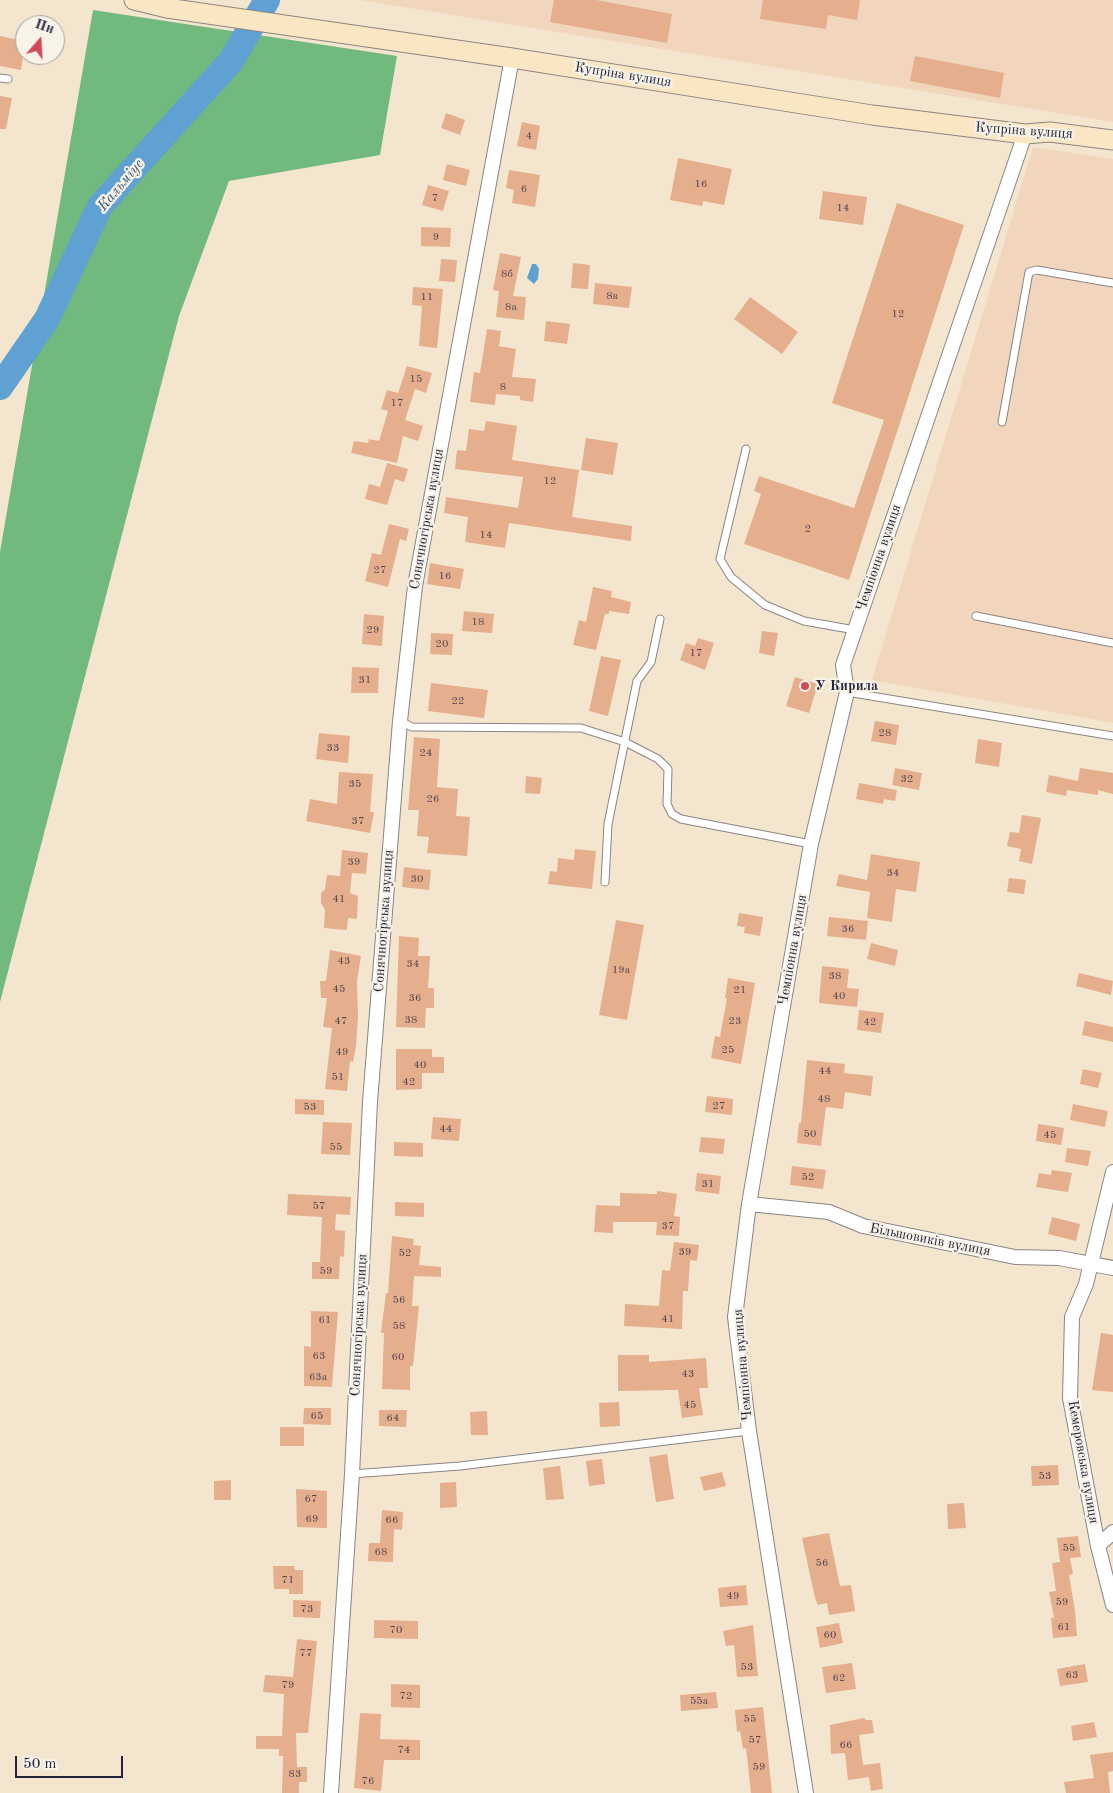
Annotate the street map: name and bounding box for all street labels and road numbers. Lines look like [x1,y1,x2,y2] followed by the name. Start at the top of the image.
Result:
[573,59,673,91] street label: Купріна вулиця
[975,119,1073,143] street label: Купріна вулиця
[406,447,448,591] street label: Сонячногірська вулиця
[853,502,905,614] street label: Чемпіонна вулиця
[371,849,397,993] street label: Сонячногірська вулиця
[775,893,811,1007] street label: Чемпіонна вулиця
[868,1220,992,1260] street label: Більшовиків вулиця
[347,1253,371,1397] street label: Сонячногірська вулиця
[730,1308,756,1422] street label: Чемпіонна вулиця
[1064,1399,1102,1525] street label: Кемеровська вулиця

